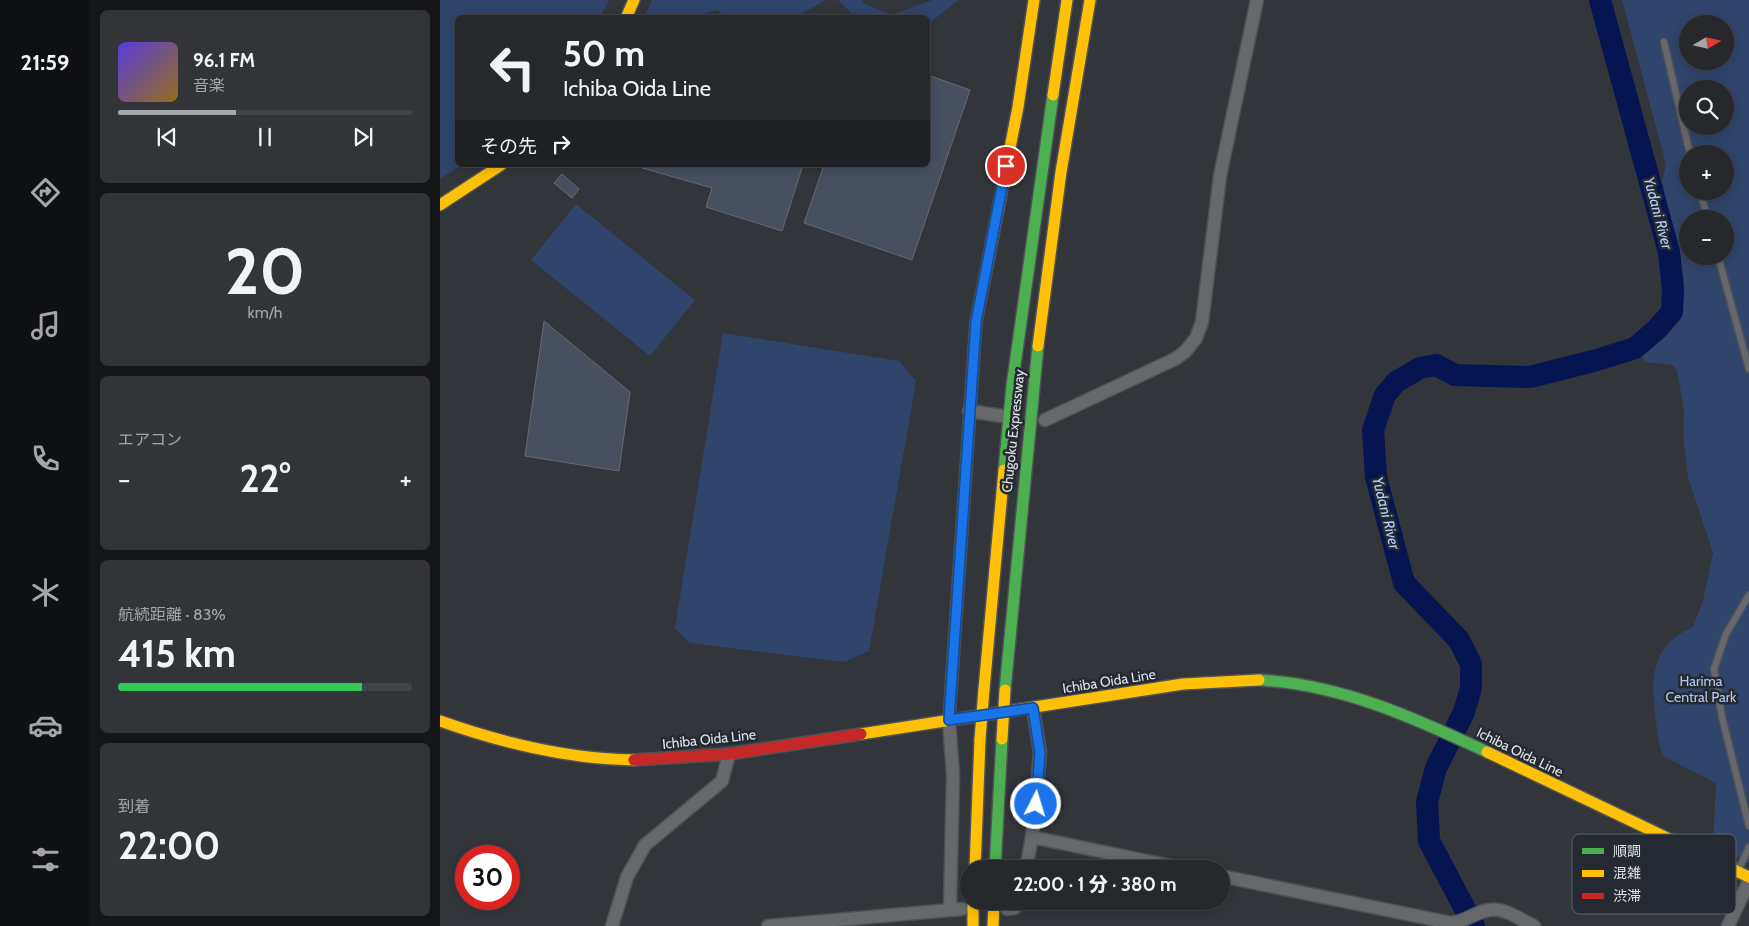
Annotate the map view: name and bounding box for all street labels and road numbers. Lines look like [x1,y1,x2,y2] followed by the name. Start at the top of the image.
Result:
[998,369,1028,493] street label: Chugoku Expressway
[1061,665,1157,697] street label: Ichiba Oida Line
[1474,723,1566,781] street label: Ichiba Oida Line
[661,725,757,753] street label: Ichiba Oida Line

